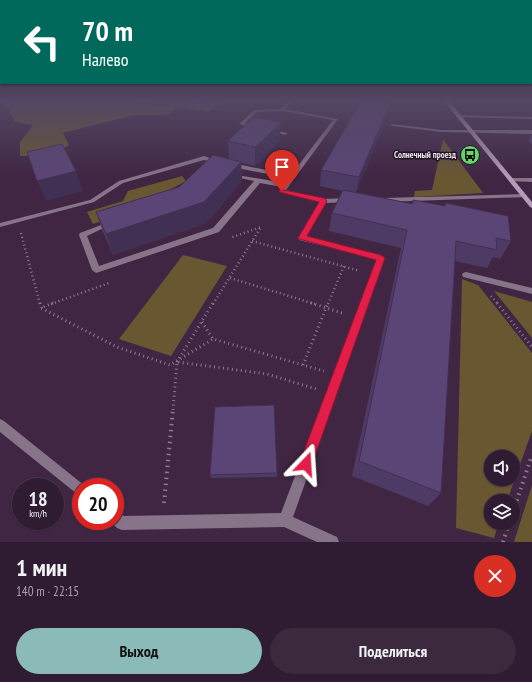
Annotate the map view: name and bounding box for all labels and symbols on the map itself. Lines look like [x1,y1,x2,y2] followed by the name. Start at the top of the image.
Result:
[459,144,481,166] bus stop icon: Солнечный проезд
[394,149,457,160] place label: Солнечный проезд
[265,150,299,191] pin
[285,443,327,485] position arrow
[72,478,124,530] speed limit sign: 20

